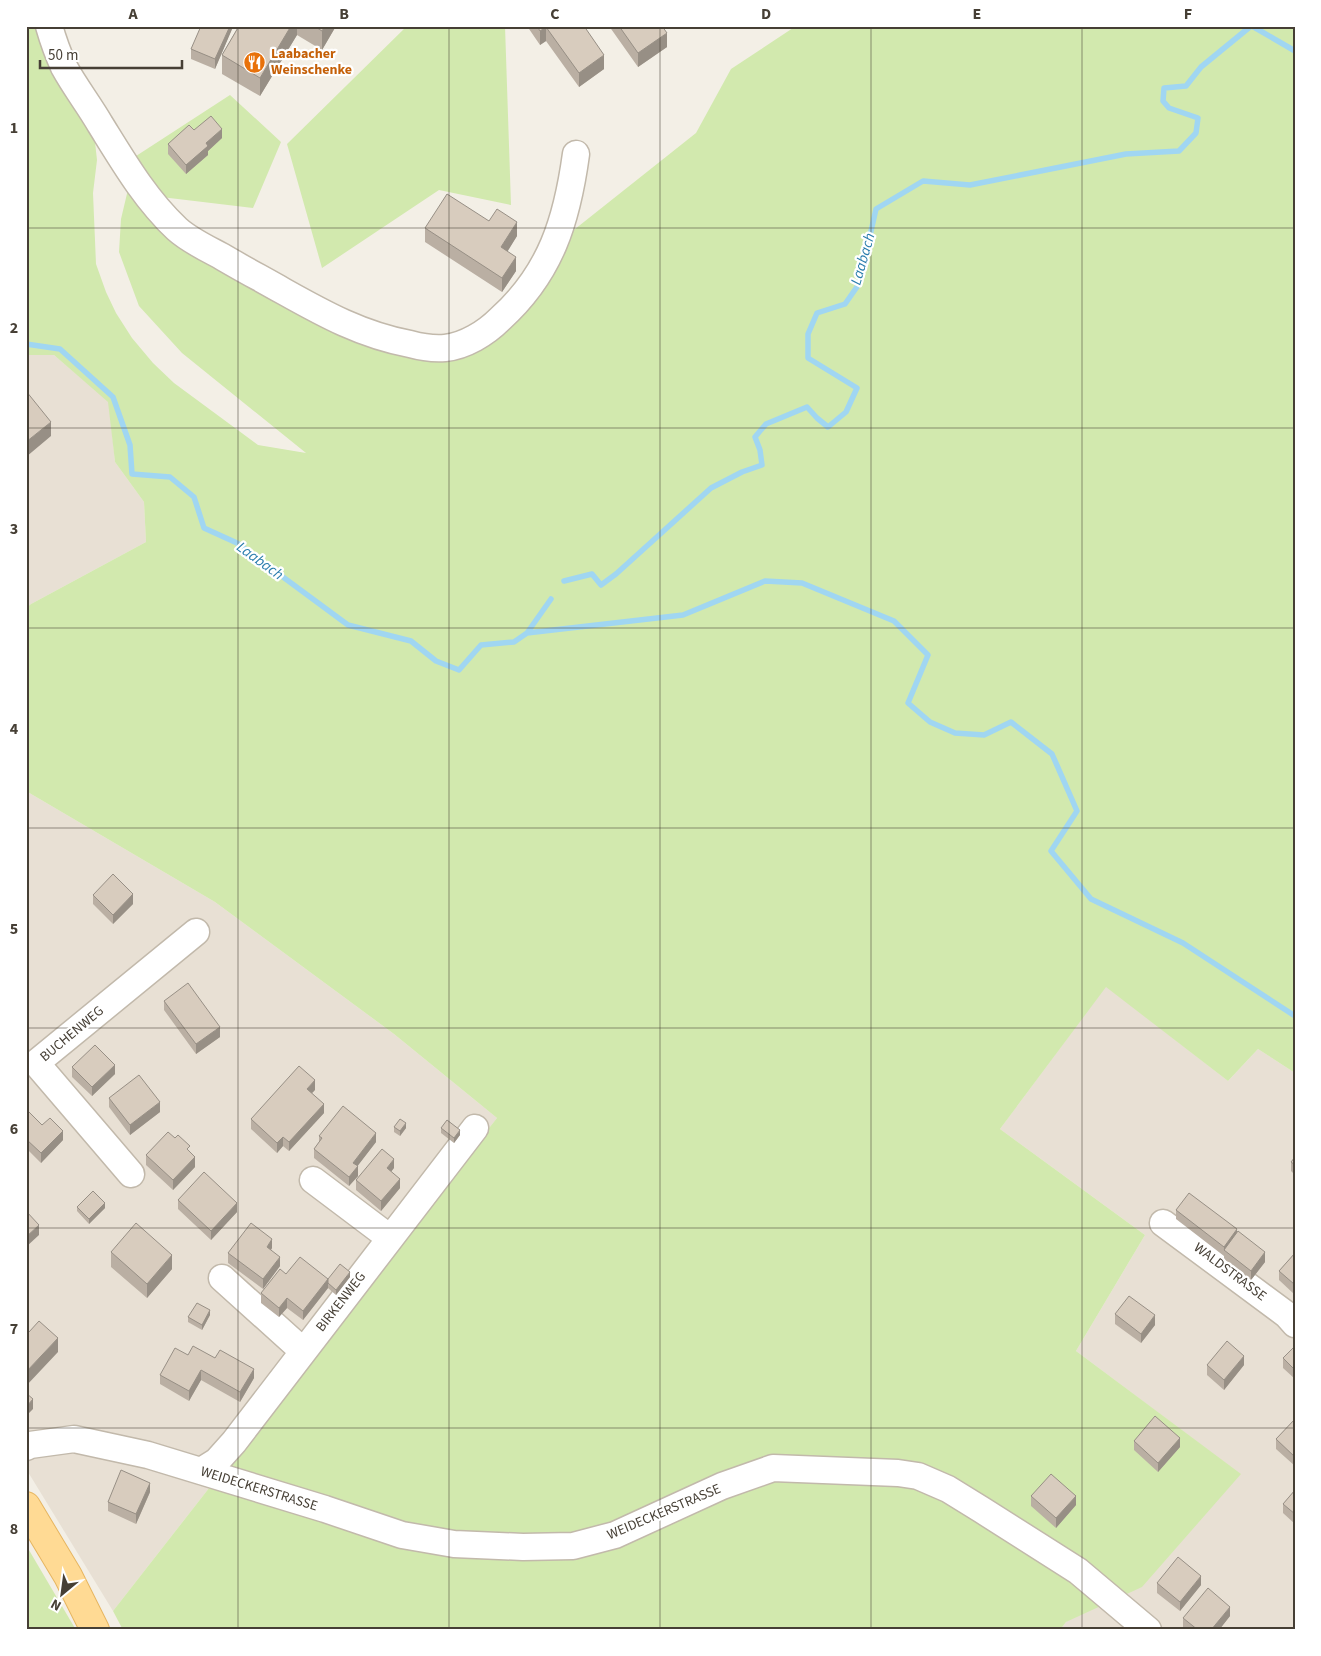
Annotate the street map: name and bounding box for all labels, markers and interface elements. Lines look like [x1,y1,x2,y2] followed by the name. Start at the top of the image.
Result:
[127,3,138,25] text: A
[339,3,349,25] text: B
[550,3,560,25] text: C
[761,3,771,25] text: D
[973,3,981,25] text: E
[1184,3,1192,25] text: F
[40,38,182,70] scale bar
[271,44,352,80] place label: Laabacher Weinschenke
[48,45,78,66] text: 50 m
[243,50,267,74] restaurant icon: Laabacher Weinschenke
[10,117,18,139] text: 1
[846,230,880,287] water label: Laabach
[10,317,18,339] text: 2
[10,518,18,540] text: 3
[232,537,288,585] water label: Laabach
[10,718,19,740] text: 4
[10,918,18,940] text: 5
[36,1001,108,1067] street label: BUCHENWEG
[10,1118,18,1140] text: 6
[1189,1238,1271,1306] street label: WALDSTRASSE
[311,1268,371,1336] street label: BIRKENWEG
[10,1318,18,1340] text: 7
[198,1462,320,1516] street label: WEIDECKERSTRASSE
[604,1479,724,1545] street label: WEIDECKERSTRASSE
[10,1518,18,1540] text: 8
[38,1568,88,1618] north arrow
[47,1593,65,1615] text: N

